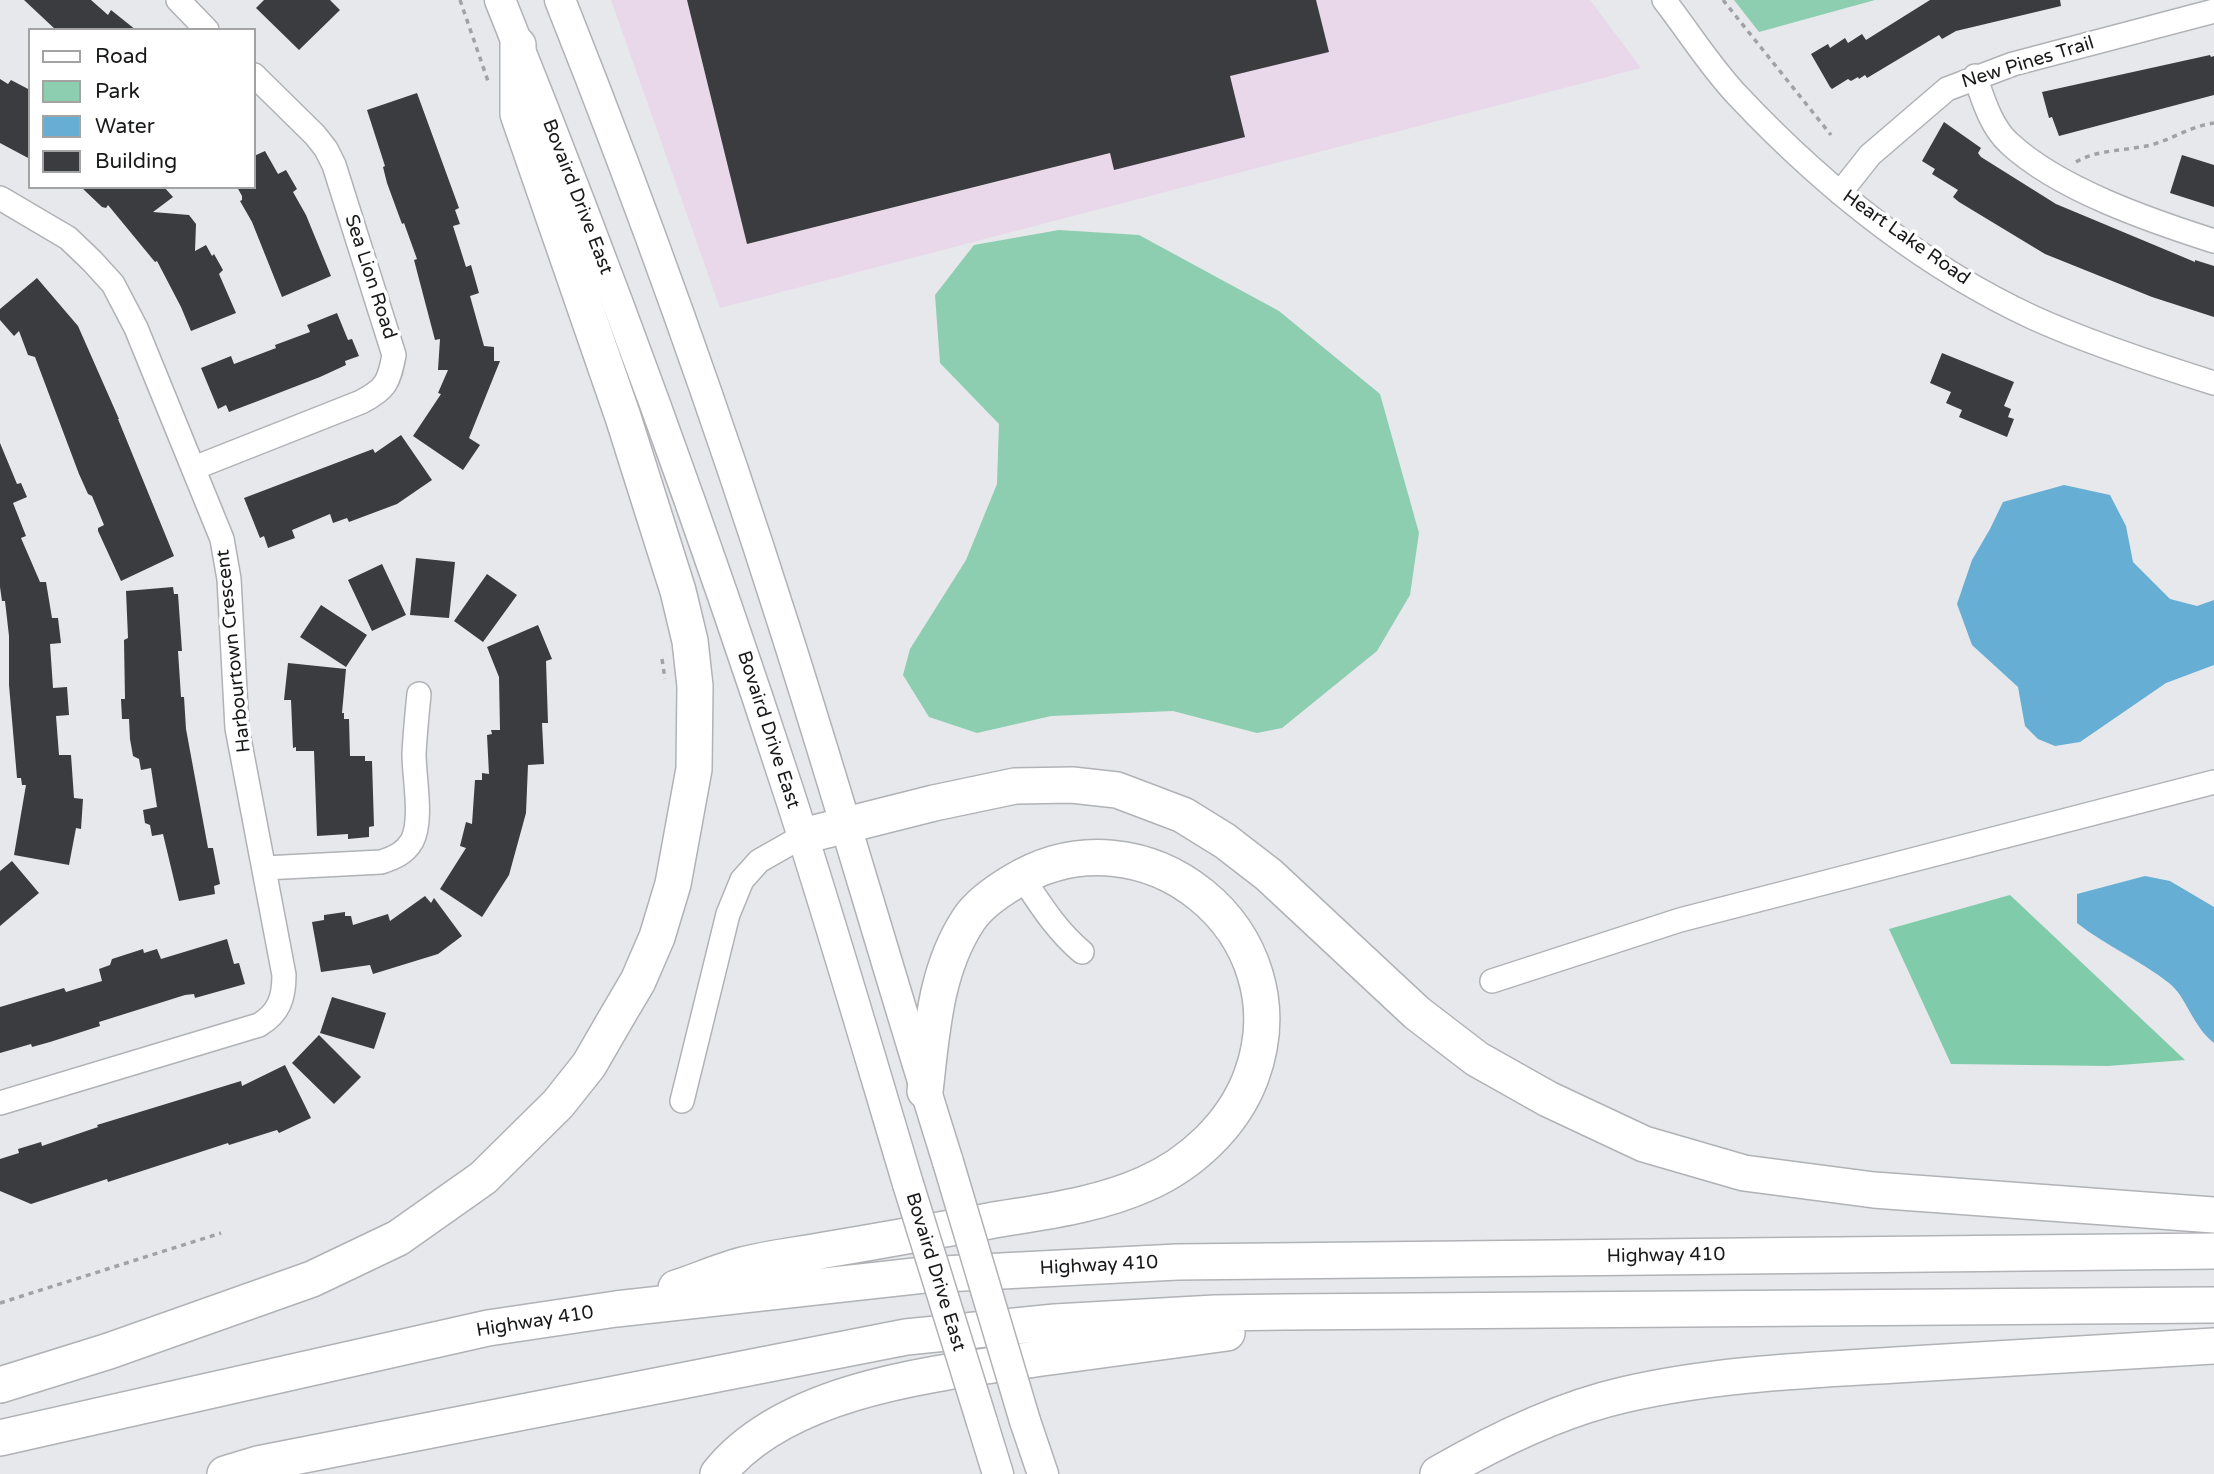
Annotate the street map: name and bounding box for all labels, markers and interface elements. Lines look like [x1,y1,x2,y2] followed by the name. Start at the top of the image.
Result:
[28,28,256,189] legend
[1959,32,2097,94] street label: New Pines Trail
[95,44,148,69] text: Road
[95,79,140,104] text: Park
[95,114,155,139] text: Water
[537,116,617,278] street label: Bovaird Drive East
[95,149,177,174] text: Building
[1838,186,1974,290] street label: Heart Lake Road
[339,212,401,342] street label: Sea Lion Road
[212,548,256,754] street label: Harbourtown Crescent
[732,648,804,812] street label: Bovaird Drive East
[900,1190,970,1354] street label: Bovaird Drive East
[1606,1244,1726,1268] street label: Highway 410
[1039,1252,1159,1280] street label: Highway 410
[475,1301,595,1343] street label: Highway 410

